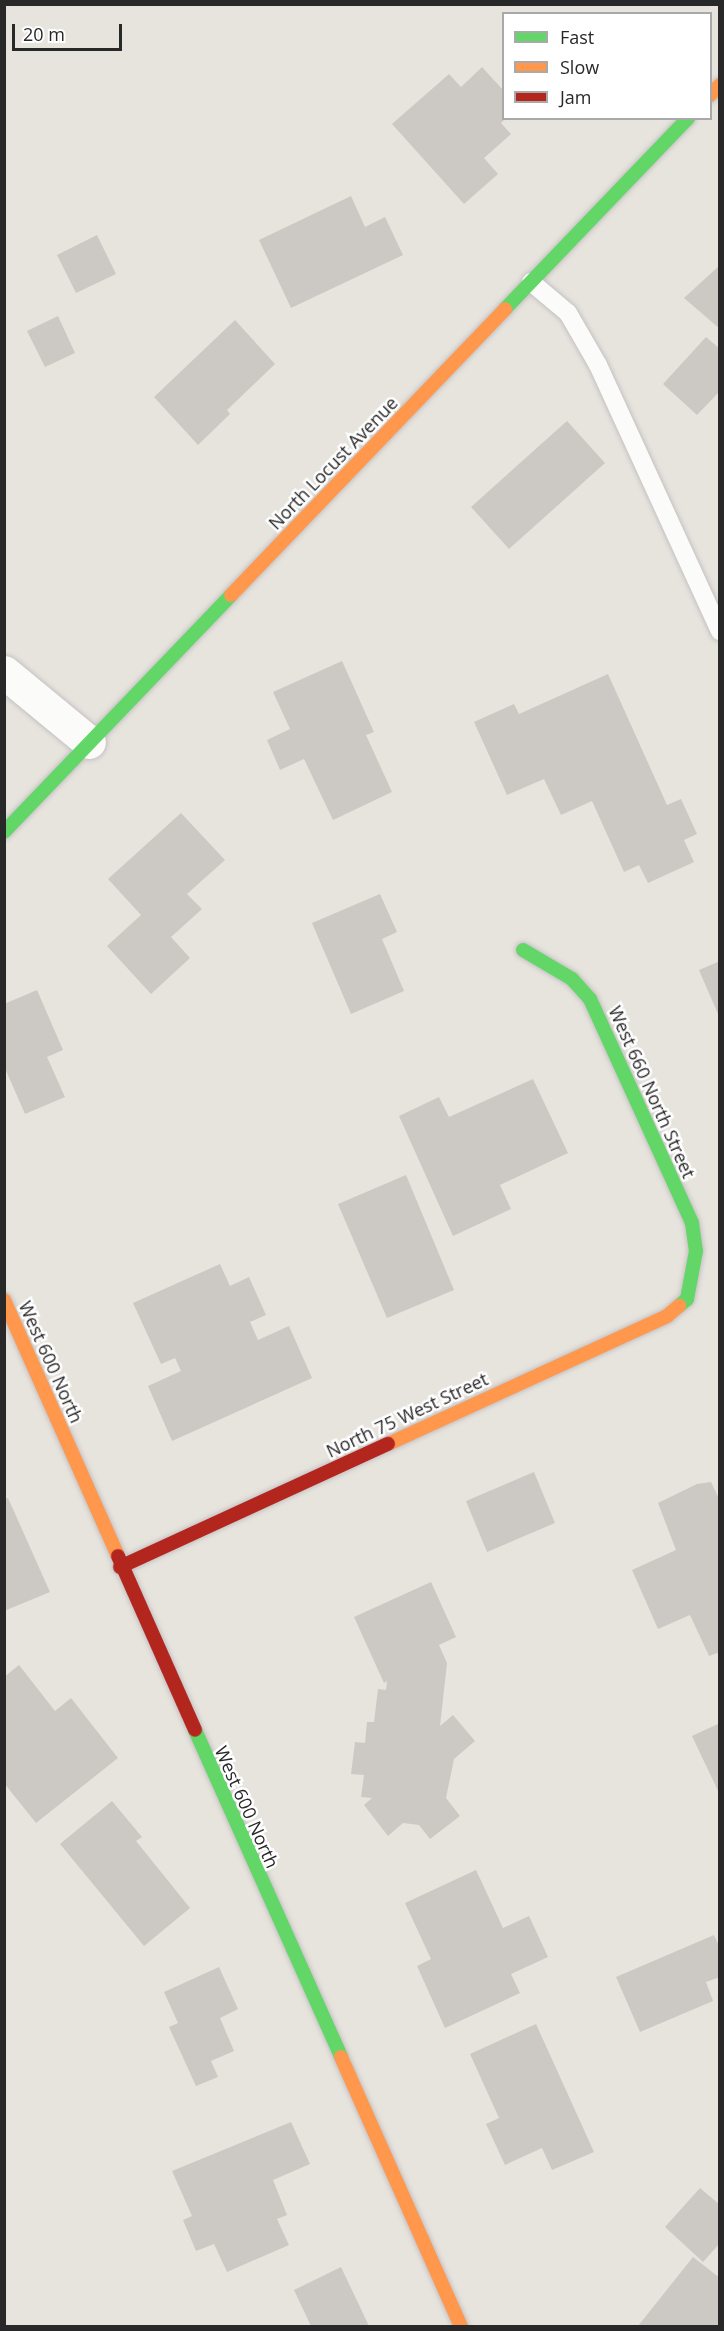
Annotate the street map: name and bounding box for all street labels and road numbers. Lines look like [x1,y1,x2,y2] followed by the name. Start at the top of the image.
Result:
[264,392,402,534] street label: North Locust Avenue
[604,1003,700,1181] street label: West 660 North Street
[14,1298,88,1426] street label: West 600 North
[323,1368,491,1462] street label: North 75 West Street
[210,1743,284,1871] street label: West 600 North

